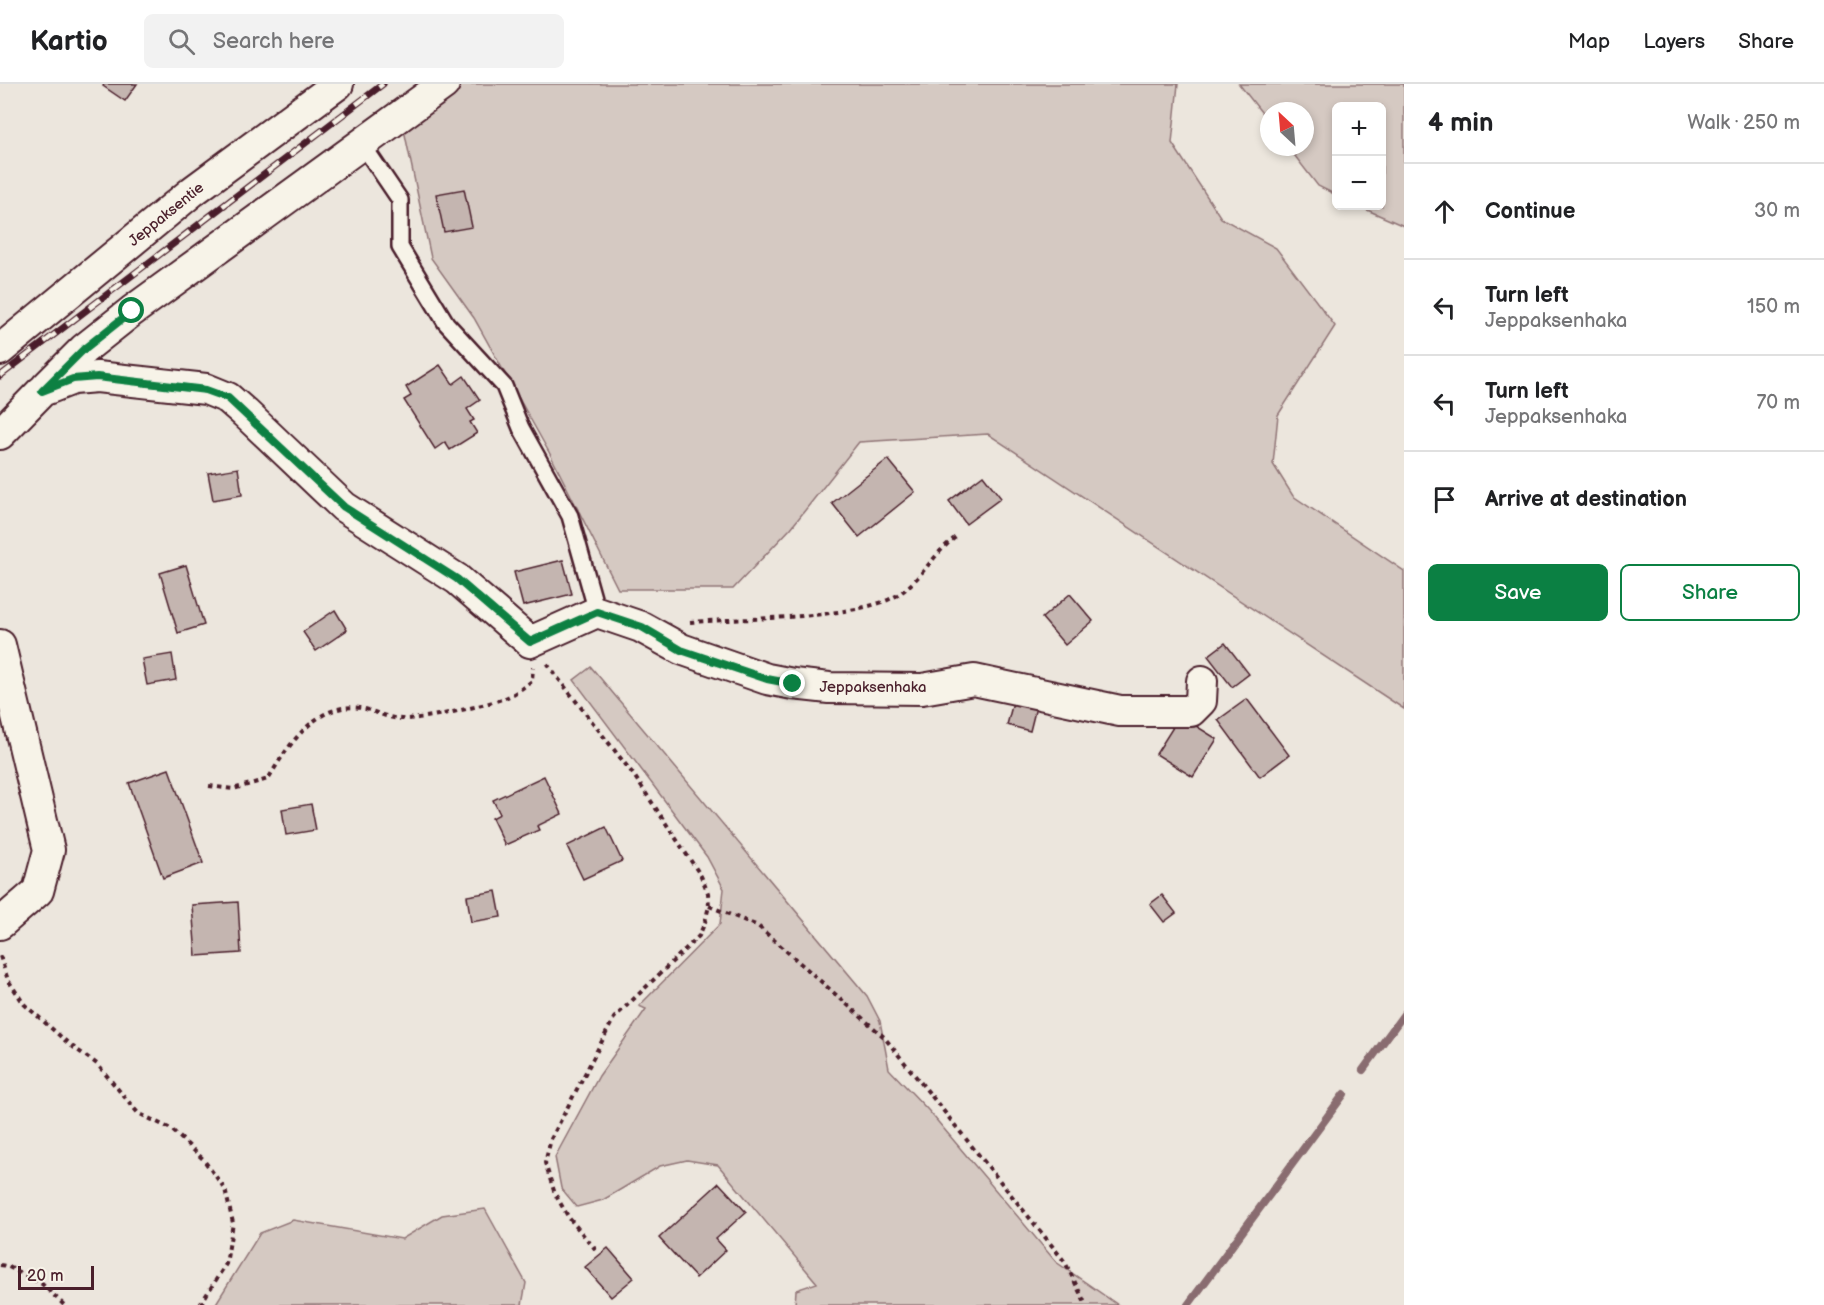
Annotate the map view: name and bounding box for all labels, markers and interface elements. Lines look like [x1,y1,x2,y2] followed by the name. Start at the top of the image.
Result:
[144,14,564,68] search box
[30,25,108,58] text: Kartio
[165,25,198,58] icon: search
[213,28,335,55] text: Search here
[1568,29,1610,54] text: Map
[1643,29,1705,54] text: Layers
[1738,29,1794,54] text: Share
[1260,102,1314,156] north arrow
[1332,102,1386,210] map controls
[1332,102,1386,156] button: +
[1428,108,1493,139] text: 4 min
[1687,111,1800,135] text: Walk · 250 m
[1332,156,1386,210] button: −
[125,178,208,251] street label: Jeppaksentie
[1428,195,1461,228] icon: ahead
[1485,198,1575,225] text: Continue
[1754,199,1800,223] text: 30 m
[1485,282,1569,309] text: Turn left
[1428,291,1461,324] icon: left
[1747,295,1800,319] text: 150 m
[118,297,144,323] route start
[1485,309,1627,333] text: Jeppaksenhaka
[1485,378,1569,405] text: Turn left
[1428,387,1461,420] icon: left
[1756,391,1800,415] text: 70 m
[1485,405,1627,429] text: Jeppaksenhaka
[1428,483,1461,516] icon: arrive
[1485,486,1687,513] text: Arrive at destination
[1428,564,1608,621] button: Save
[1620,564,1800,621] button: Share
[779,670,805,696] route end
[820,678,926,697] street label: Jeppaksenhaka
[18,1263,94,1290] scale bar
[27,1267,63,1286] text: 20 m

